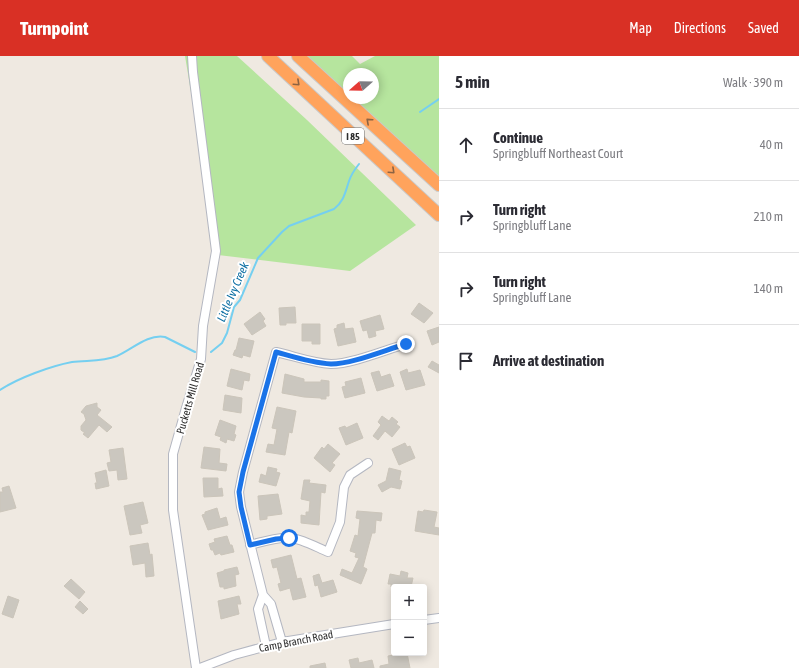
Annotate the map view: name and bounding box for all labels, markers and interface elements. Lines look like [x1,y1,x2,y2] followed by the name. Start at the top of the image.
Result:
[20,17,88,39] text: Turnpoint
[629,20,652,36] text: Map
[674,20,726,36] text: Directions
[748,20,779,36] text: Saved
[343,68,379,104] north arrow
[455,72,490,92] text: 5 min
[723,75,783,90] text: Walk · 390 m
[292,78,299,85] one-way arrow
[367,118,374,125] one-way arrow
[342,128,364,144] road number: I 85
[493,129,543,146] text: Continue
[455,134,477,156] icon: ahead
[760,137,783,152] text: 40 m
[493,146,623,161] text: Springbluff Northeast Court
[387,166,395,174] one-way arrow
[493,201,546,218] text: Turn right
[455,206,477,228] icon: right
[754,209,783,224] text: 210 m
[493,218,571,233] text: Springbluff Lane
[214,259,252,324] water label: Little Ivy Creek
[493,273,546,290] text: Turn right
[455,278,477,300] icon: right
[754,281,783,296] text: 140 m
[493,290,571,305] text: Springbluff Lane
[397,335,415,353] route end
[455,350,477,372] icon: arrive
[493,352,604,369] text: Arrive at destination
[174,361,206,435] street label: Pucketts Mill Road
[280,529,298,547] route start
[391,584,427,656] map controls
[391,584,427,620] button: +
[391,620,427,656] button: −
[258,628,334,654] street label: Camp Branch Road

